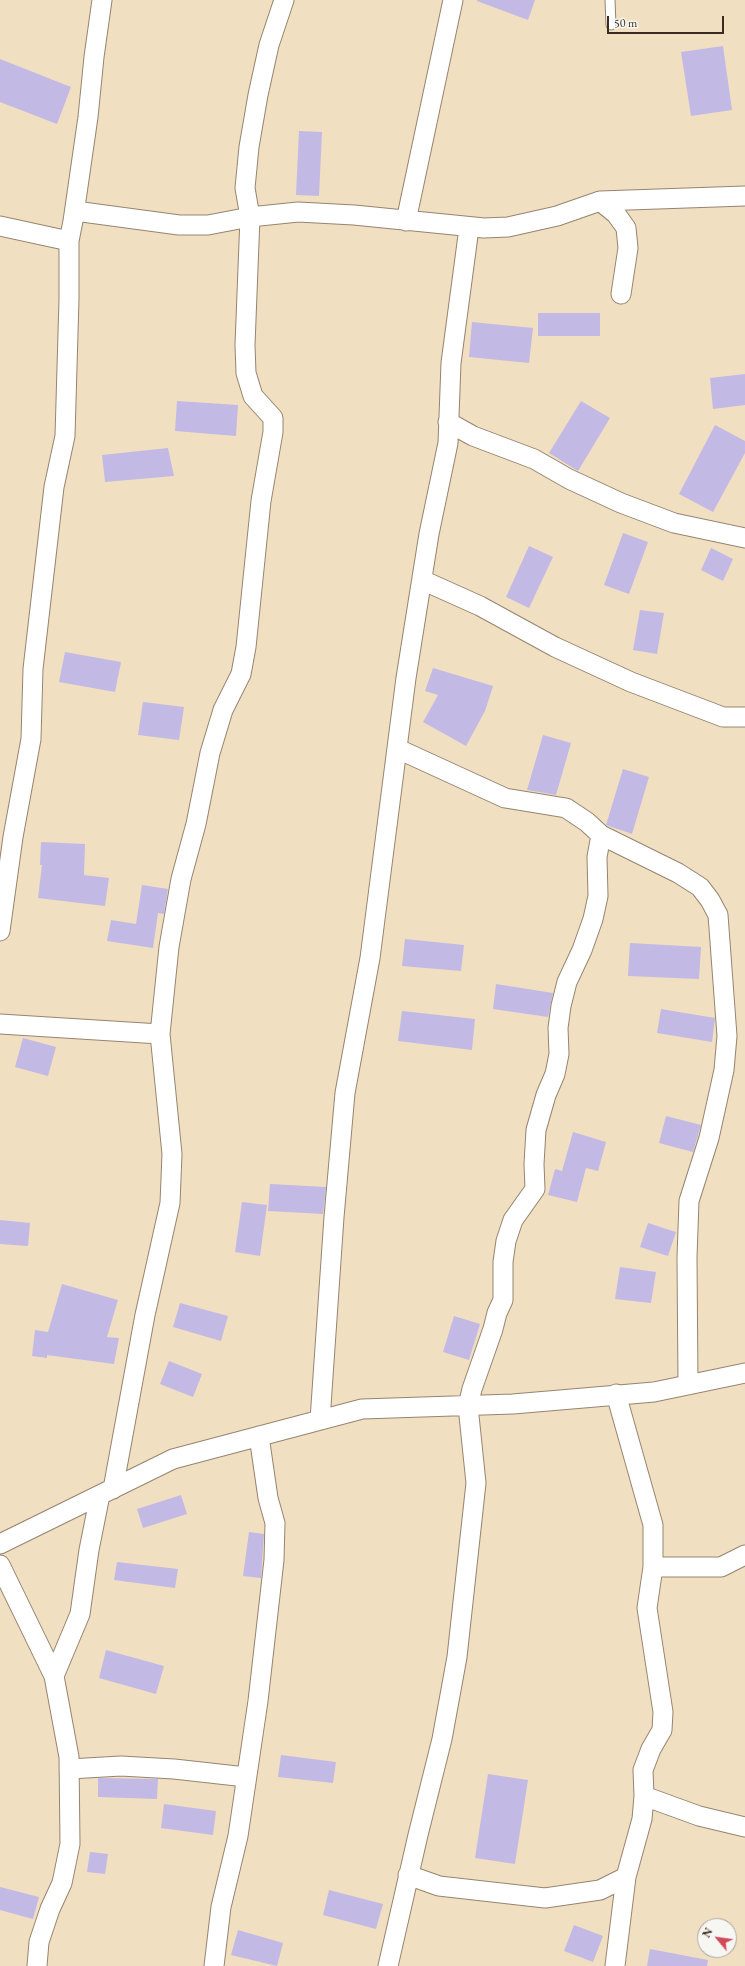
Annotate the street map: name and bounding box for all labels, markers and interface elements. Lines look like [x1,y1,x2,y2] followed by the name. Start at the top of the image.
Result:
[609,8,726,34] scale bar
[614,15,637,31] text: 50 m
[697,1918,737,1958] north arrow
[699,1925,716,1940] text: N

